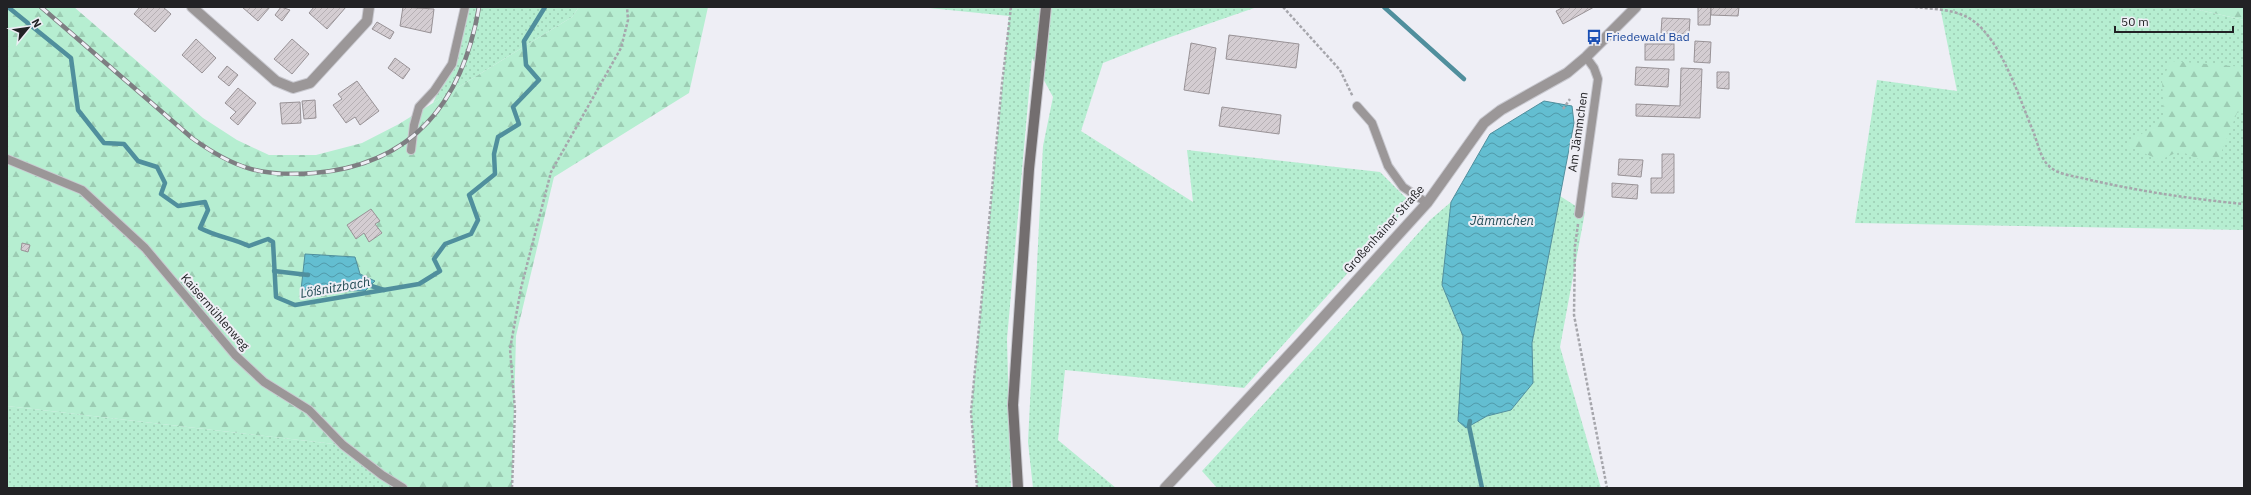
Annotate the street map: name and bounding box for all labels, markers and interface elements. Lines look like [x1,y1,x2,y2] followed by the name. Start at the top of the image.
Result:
[8,8,48,48] north arrow
[2115,8,2233,34] scale bar
[2121,14,2149,29] text: 50 m
[29,16,45,30] text: N
[1585,28,1603,46] bus stop icon: Friedewald Bad
[1606,29,1690,44] place label: Friedewald Bad
[1564,91,1591,173] street label: Am Jämmchen
[1340,181,1427,276] street label: Großenhainer Straße
[1470,212,1534,229] water label: Jämmchen
[178,270,253,353] street label: Kaisermühlenweg
[299,273,372,302] water label: Lößnitzbach

